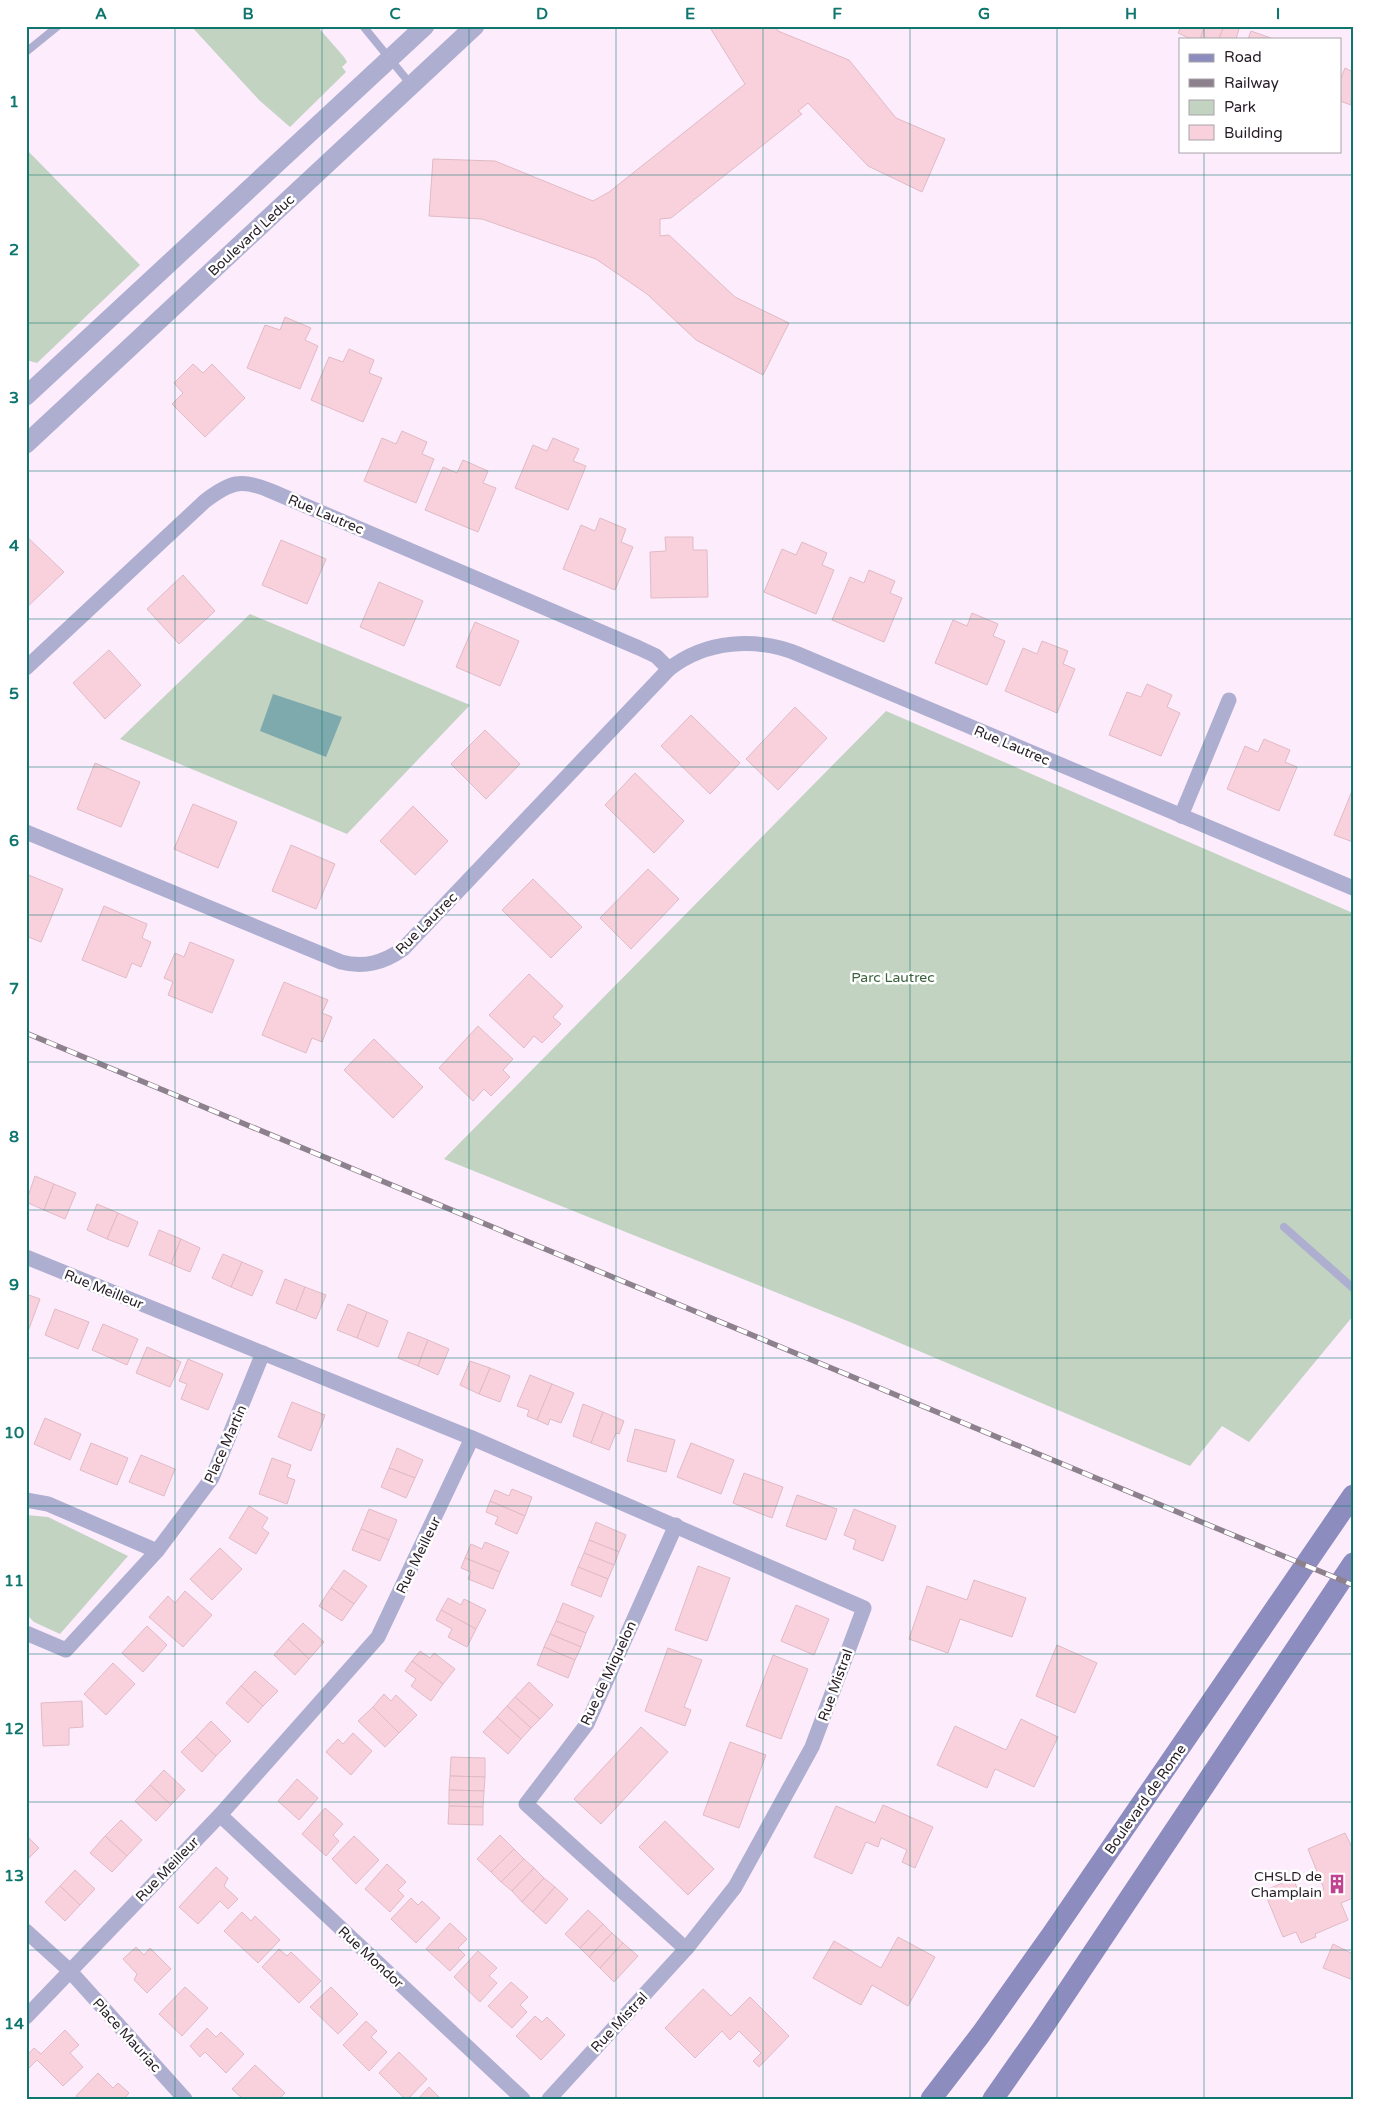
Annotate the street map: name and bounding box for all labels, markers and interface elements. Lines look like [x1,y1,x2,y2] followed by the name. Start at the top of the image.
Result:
[95,4,107,24] text: A
[242,4,254,24] text: B
[389,4,401,24] text: C
[536,4,548,24] text: D
[685,4,695,24] text: E
[832,4,842,24] text: F
[978,4,990,24] text: G
[1125,4,1137,24] text: H
[1276,4,1280,24] text: I
[1179,38,1342,152] legend
[1224,48,1262,66] text: Road
[1224,74,1279,92] text: Railway
[9,92,19,112] text: 1
[1224,98,1256,116] text: Park
[1224,124,1283,142] text: Building
[205,191,298,280] street label: Boulevard Leduc
[9,240,19,260] text: 2
[9,388,19,408] text: 3
[285,491,366,538] street label: Rue Lautrec
[9,536,19,556] text: 4
[9,684,19,704] text: 5
[971,722,1052,769] street label: Rue Lautrec
[9,831,19,851] text: 6
[392,889,461,958] street label: Rue Lautrec
[851,969,935,986] park label: Parc Lautrec
[9,979,19,999] text: 7
[9,1127,19,1147] text: 8
[62,1266,146,1313] street label: Rue Meilleur
[9,1275,19,1295] text: 9
[201,1402,250,1486] street label: Place Martin
[4,1423,24,1443] text: 10
[392,1513,445,1597] street label: Rue Meilleur
[4,1571,24,1591] text: 11
[577,1618,640,1728] street label: Rue de Miquelon
[815,1647,856,1724] street label: Rue Mistral
[4,1719,24,1739] text: 12
[1101,1741,1190,1858] street label: Boulevard de Rome
[132,1833,203,1905] street label: Rue Meilleur
[4,1866,24,1886] text: 13
[1251,1868,1322,1901] place label: CHSLD de Champlain
[1326,1873,1348,1895] building icon: CHSLD de Champlain
[334,1923,407,1992] street label: Rue Mondor
[587,1989,651,2056] street label: Rue Mistral
[89,1995,164,2076] street label: Place Mauriac
[4,2014,24,2034] text: 14

